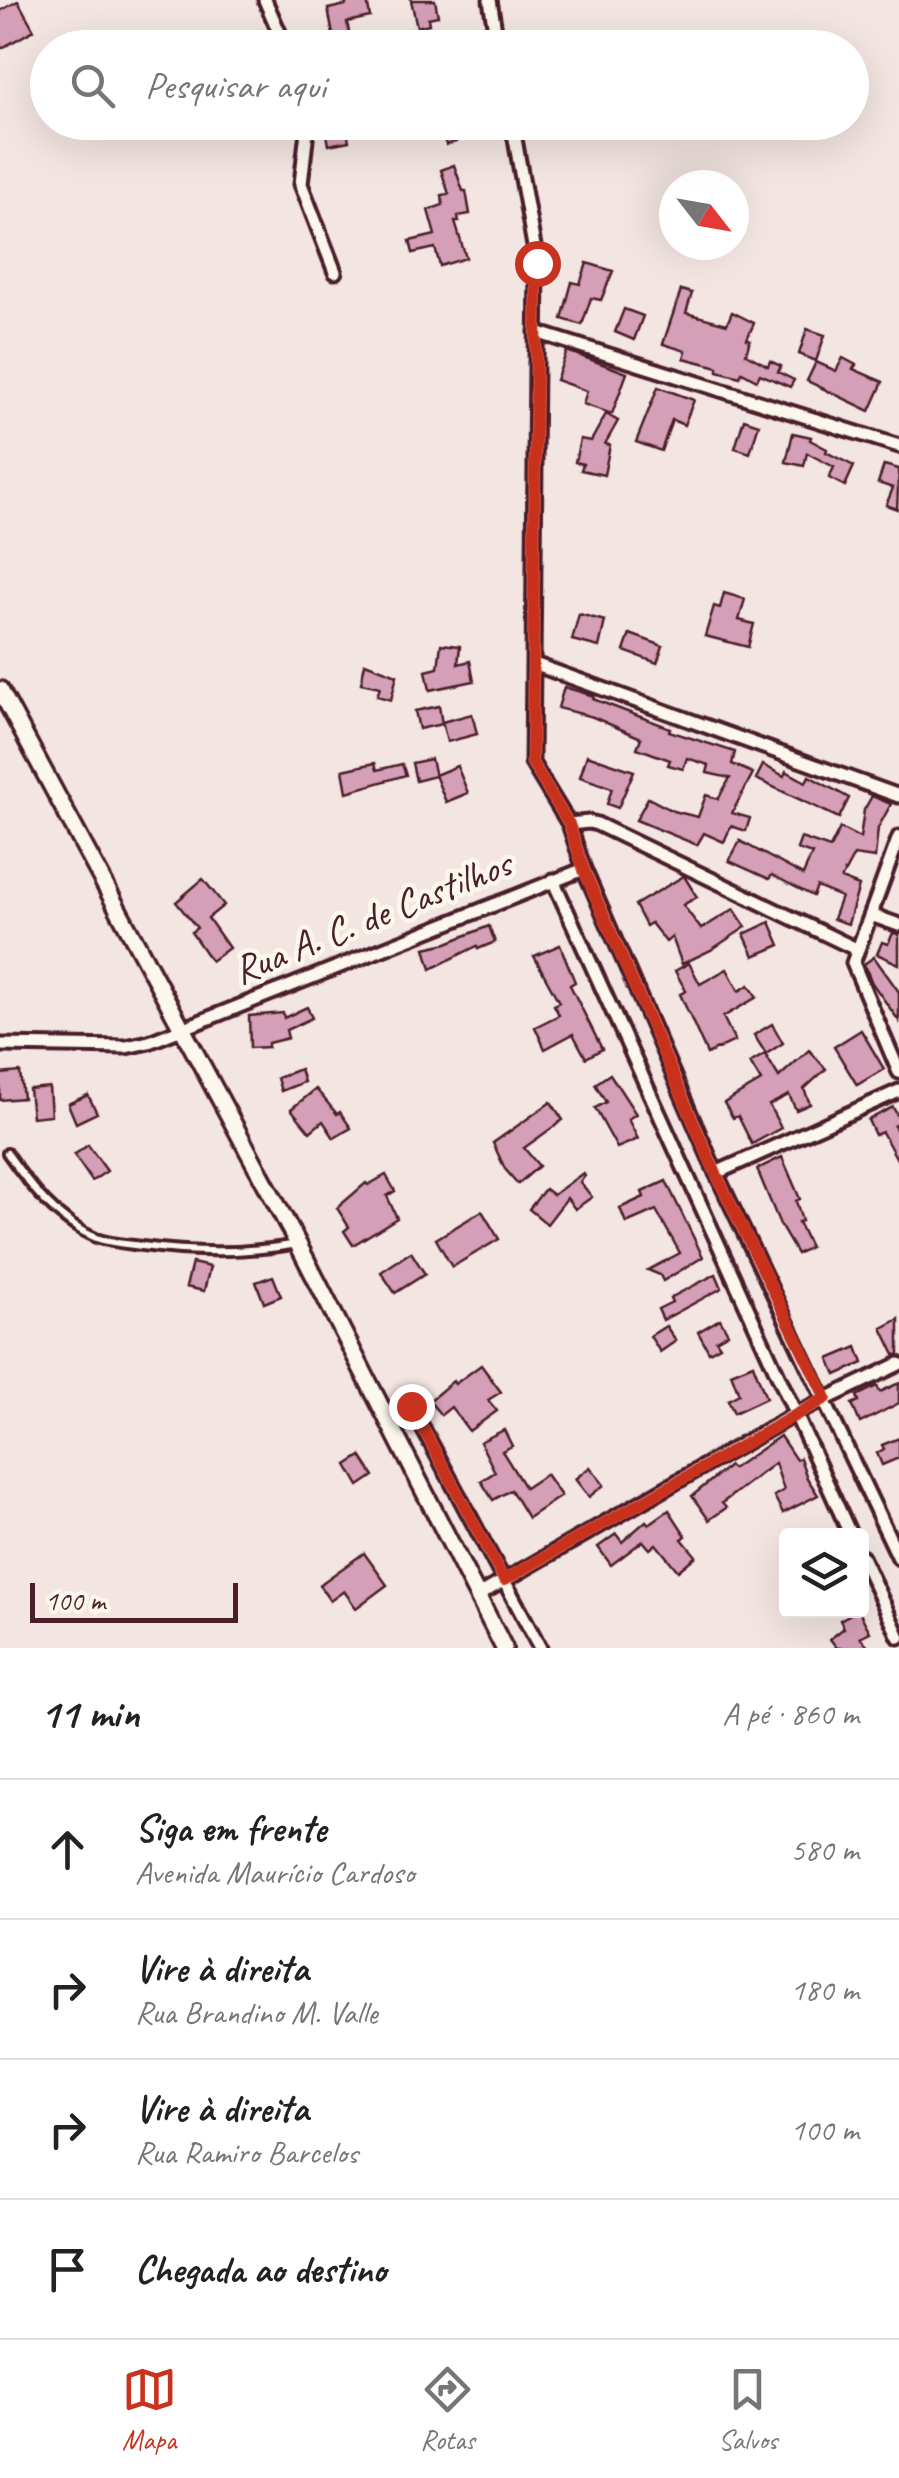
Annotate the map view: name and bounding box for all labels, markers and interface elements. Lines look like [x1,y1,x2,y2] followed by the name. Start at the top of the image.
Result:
[30,30,869,140] search box
[65,58,120,113] icon: search
[145,62,326,109] text: Pesquisar aqui
[659,170,749,260] north arrow
[515,241,561,287] route start
[226,837,521,995] street label: Rua A. C. de Castilhos
[389,1384,435,1430] route end
[779,1528,869,1618] map controls
[779,1528,869,1618] button: layers
[30,1578,238,1622] scale bar
[45,1583,105,1618] text: 100 m
[40,1687,139,1740] text: 11 min
[722,1693,859,1734] text: A pé · 860 m
[135,1805,326,1852] text: Siga em frente
[40,1822,95,1877] icon: ahead
[790,1829,859,1870] text: 580 m
[135,1852,414,1893] text: Avenida Maurício Cardoso
[135,1945,309,1992] text: Vire à direita
[40,1962,95,2017] icon: right
[790,1969,859,2010] text: 180 m
[135,1992,377,2033] text: Rua Brandino M. Valle
[135,2085,309,2132] text: Vire à direita
[40,2102,95,2157] icon: right
[790,2109,859,2150] text: 100 m
[135,2132,358,2173] text: Rua Ramiro Barcelos
[40,2242,95,2297] icon: arrive
[135,2246,386,2293] text: Chegada ao destino
[122,2362,177,2457] tab: Mapa
[420,2362,475,2457] tab: Rotas
[718,2362,777,2457] tab: Salvos

